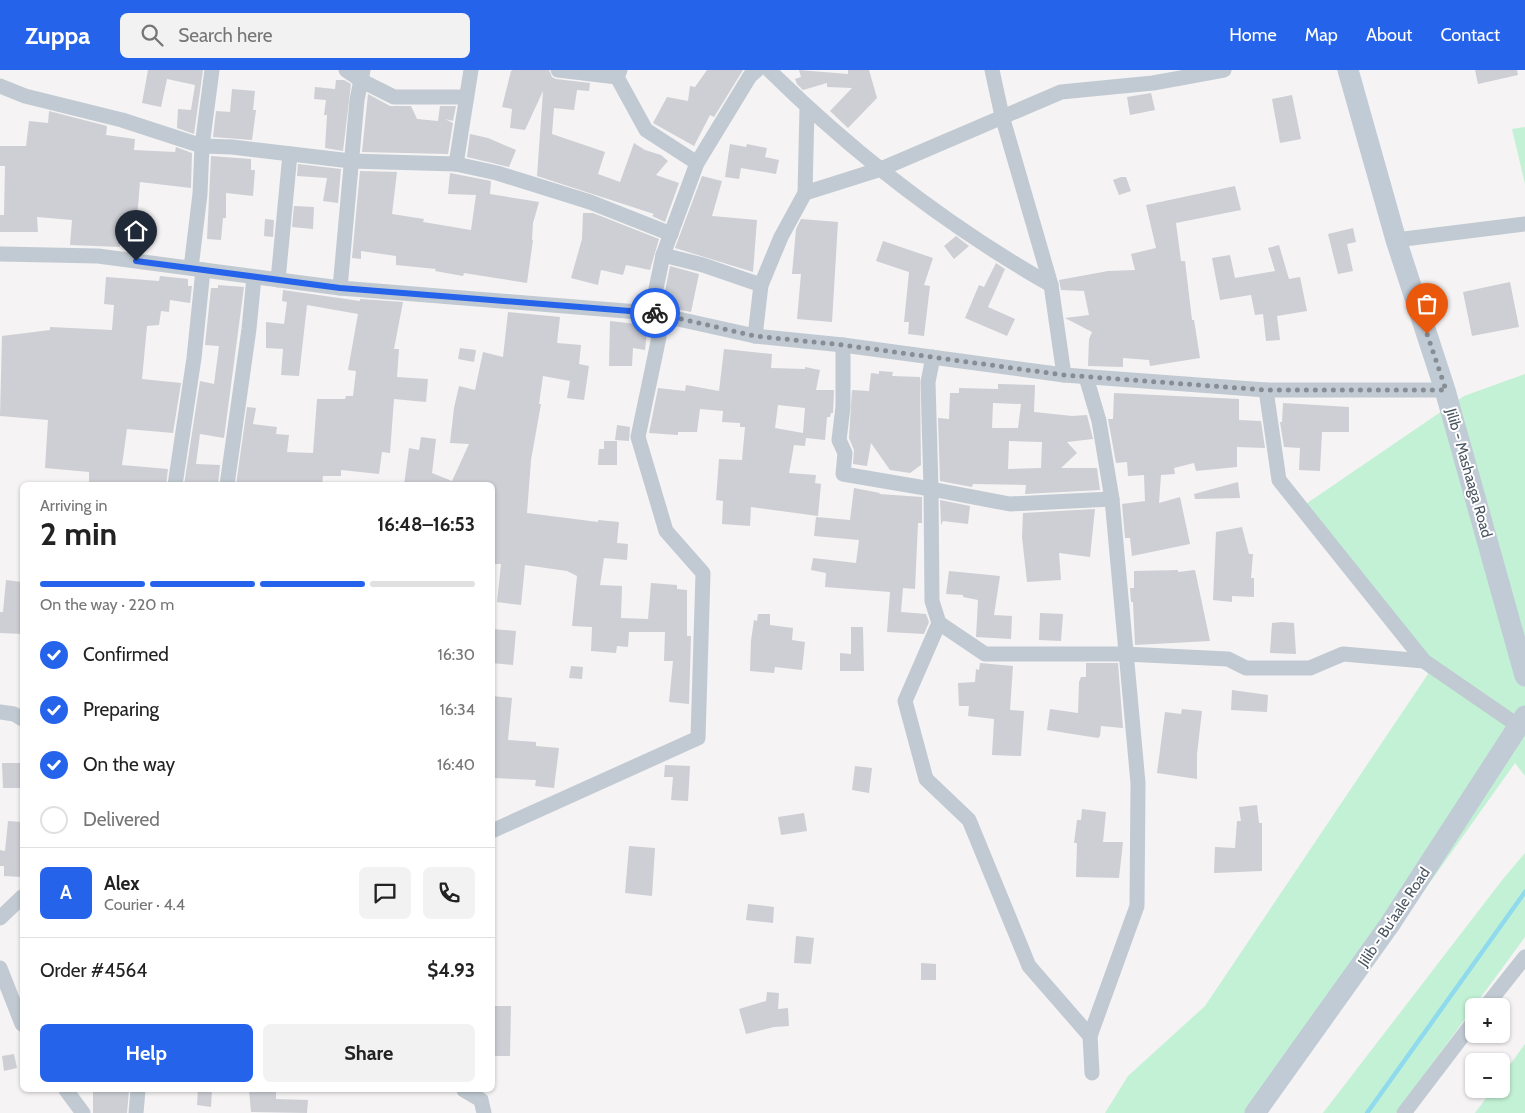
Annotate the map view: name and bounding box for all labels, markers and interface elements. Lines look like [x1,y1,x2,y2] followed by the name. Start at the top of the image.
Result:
[120,13,470,58] search box
[25,21,90,50] text: Zuppa
[138,21,166,49] icon: search
[178,24,273,47] text: Search here
[1229,24,1277,46] text: Home
[1305,24,1338,46] text: Map
[1366,24,1412,46] text: About
[1440,24,1500,46] text: Contact
[115,210,157,261] pin
[122,217,150,245] icon: home
[1406,283,1448,334] pin
[630,288,680,338] courier
[1413,290,1441,318] icon: bag
[641,299,669,327] icon: bike
[1442,405,1496,540] street label: Jilib - Mashaaga Road
[40,496,107,515] text: Arriving in
[377,513,475,536] text: 16:48–16:53
[40,514,117,553] text: 2 min
[40,595,174,614] text: On the way · 220 m
[40,641,68,669] icon: check
[83,643,169,666] text: Confirmed
[438,645,475,664] text: 16:30
[40,696,68,724] icon: check
[83,698,159,721] text: Preparing
[439,700,475,719] text: 16:34
[40,751,68,779] icon: check
[83,753,175,776] text: On the way
[437,755,475,774] text: 16:40
[83,808,160,831] text: Delivered
[1354,864,1434,971] street label: Jilib - Bu'aale Road
[359,867,411,919] button: chat
[423,867,475,919] button: phone
[104,872,140,895] text: Alex
[60,881,72,904] text: A
[104,895,185,914] text: Courier · 4.4
[40,959,147,982] text: Order #4564
[427,959,475,982] text: $4.93
[1465,998,1510,1098] map controls
[1465,998,1510,1043] button: +
[40,1024,253,1082] button: Help
[263,1024,475,1082] button: Share
[1465,1053,1510,1098] button: −

